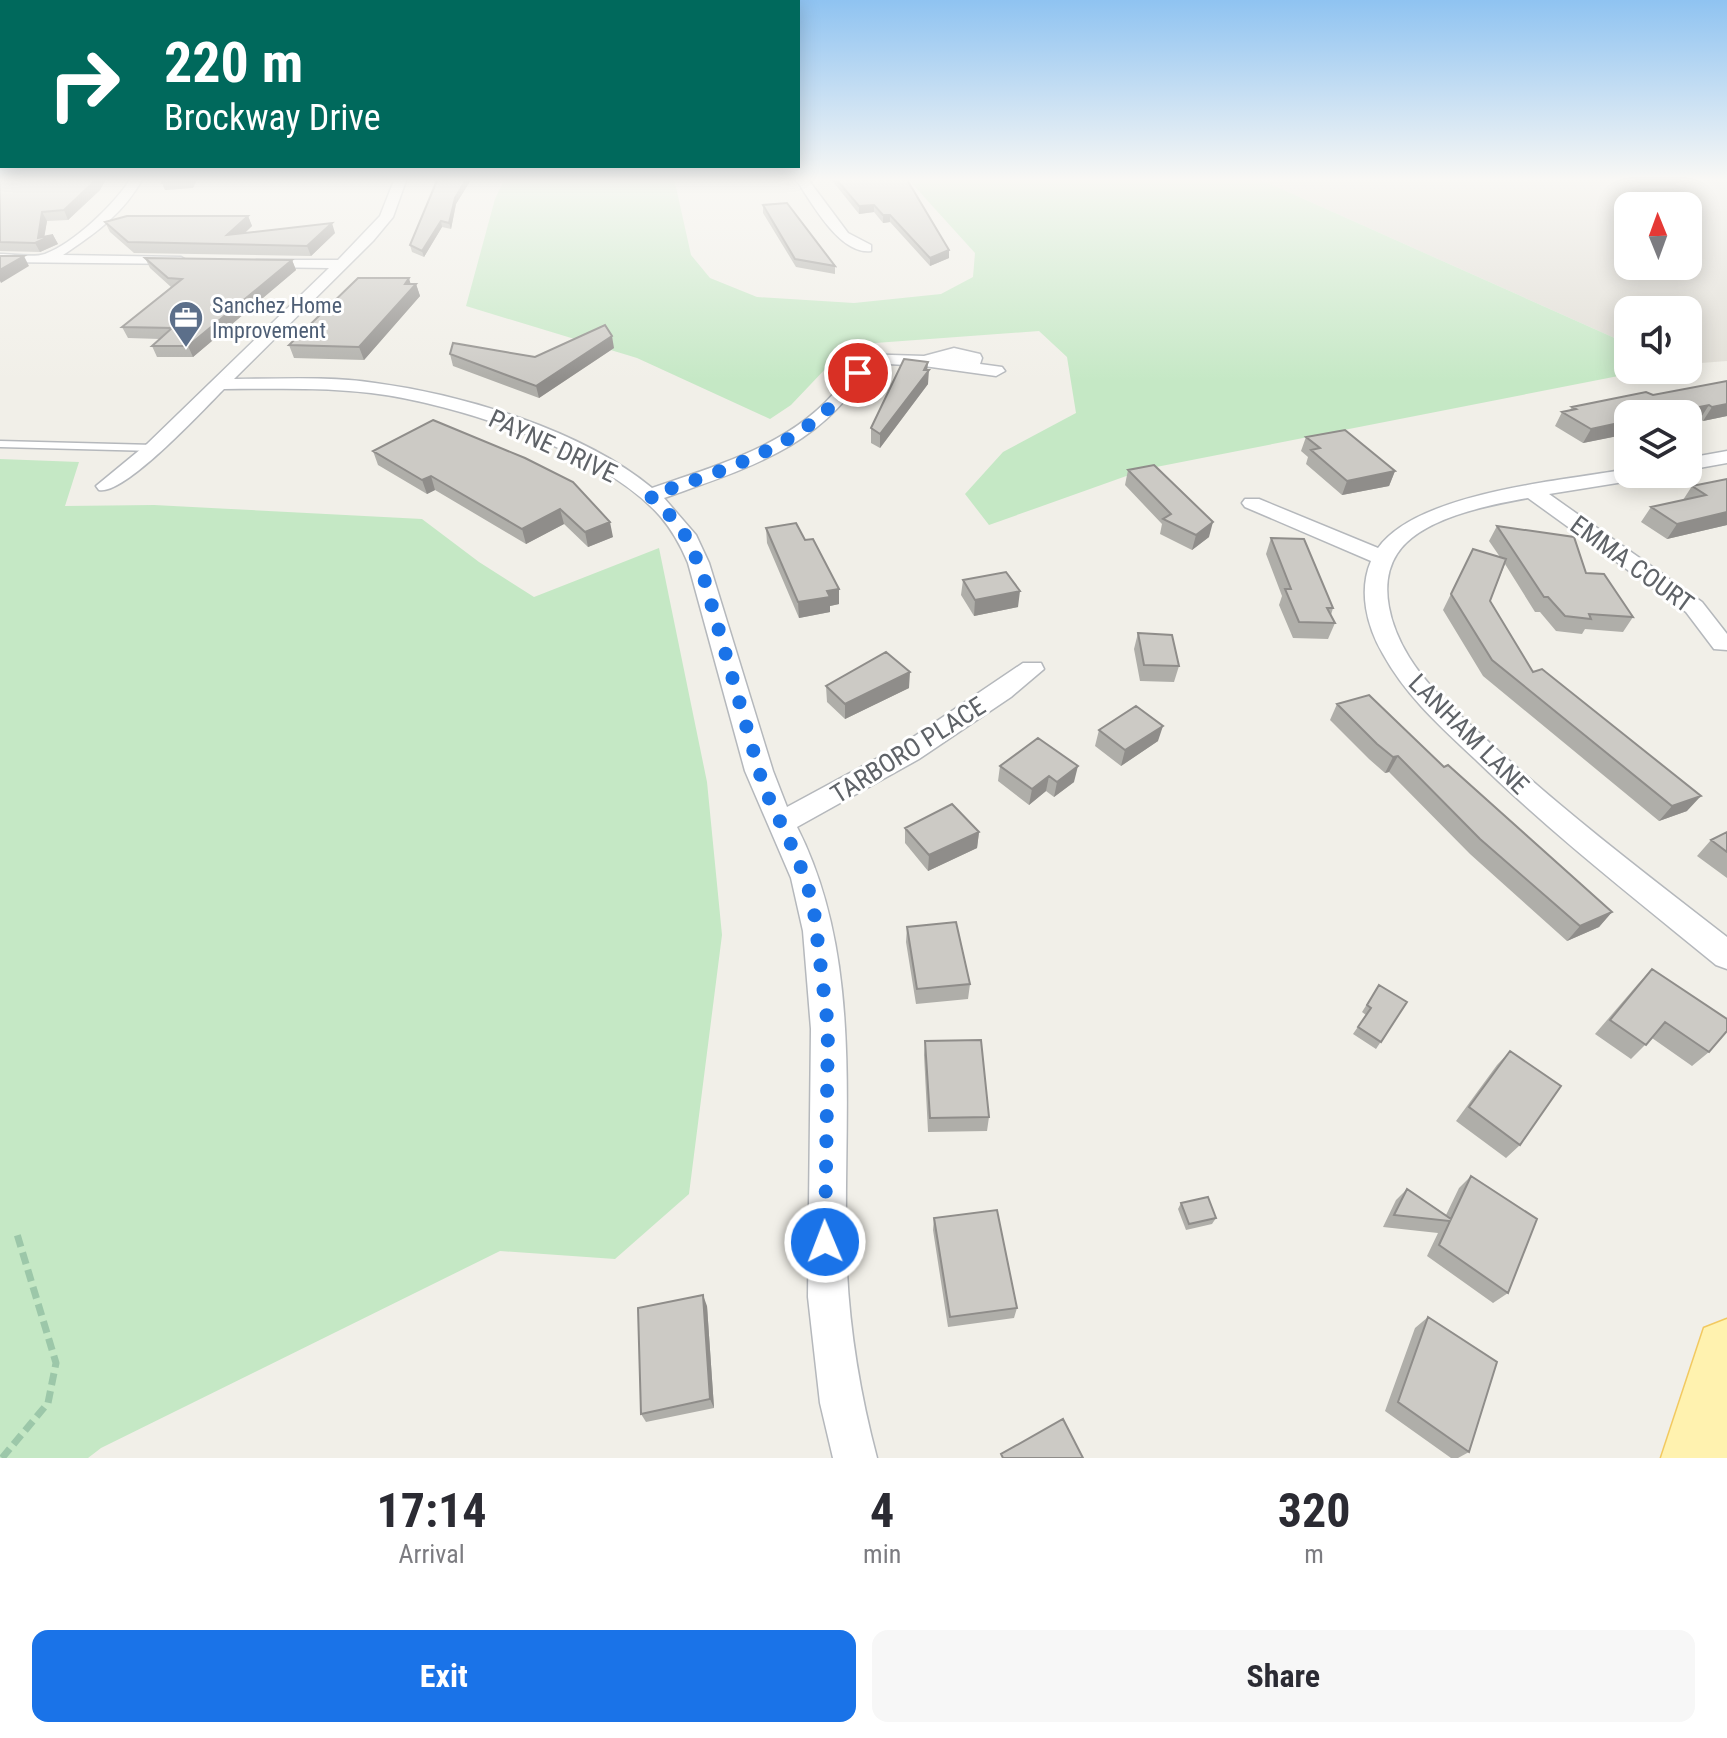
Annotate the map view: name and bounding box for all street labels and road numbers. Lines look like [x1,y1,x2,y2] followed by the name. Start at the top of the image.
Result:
[484,403,622,489] street label: PAYNE DRIVE
[1565,509,1699,619] street label: EMMA COURT
[1403,668,1535,800] street label: LANHAM LANE
[825,691,991,809] street label: TARBORO PLACE

